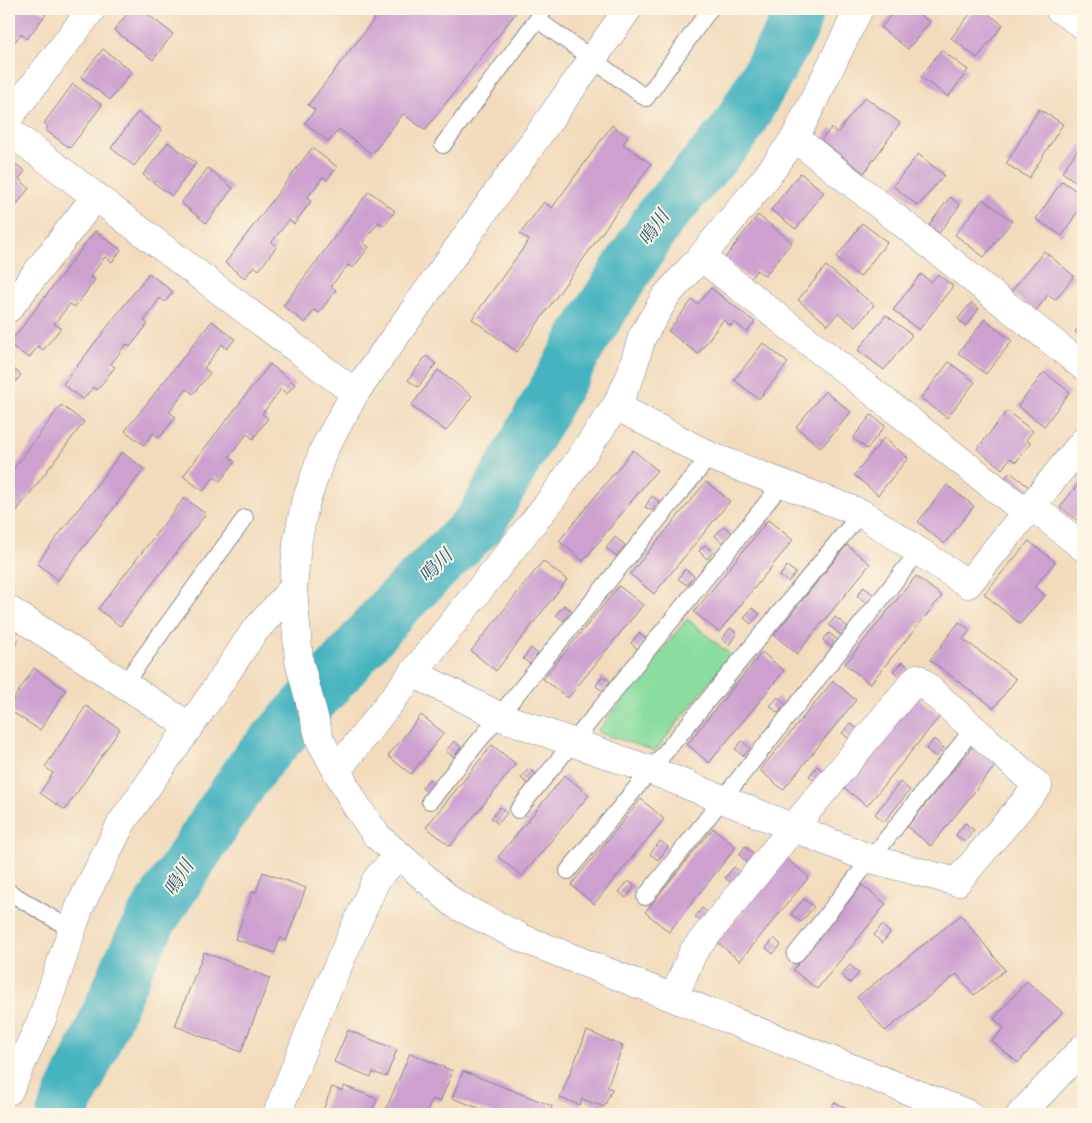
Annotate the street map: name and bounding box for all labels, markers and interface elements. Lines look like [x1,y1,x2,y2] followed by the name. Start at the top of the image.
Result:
[632,203,677,251] water label: 鳴川
[413,542,460,589] water label: 鳴川
[158,853,201,901] water label: 鳴川

